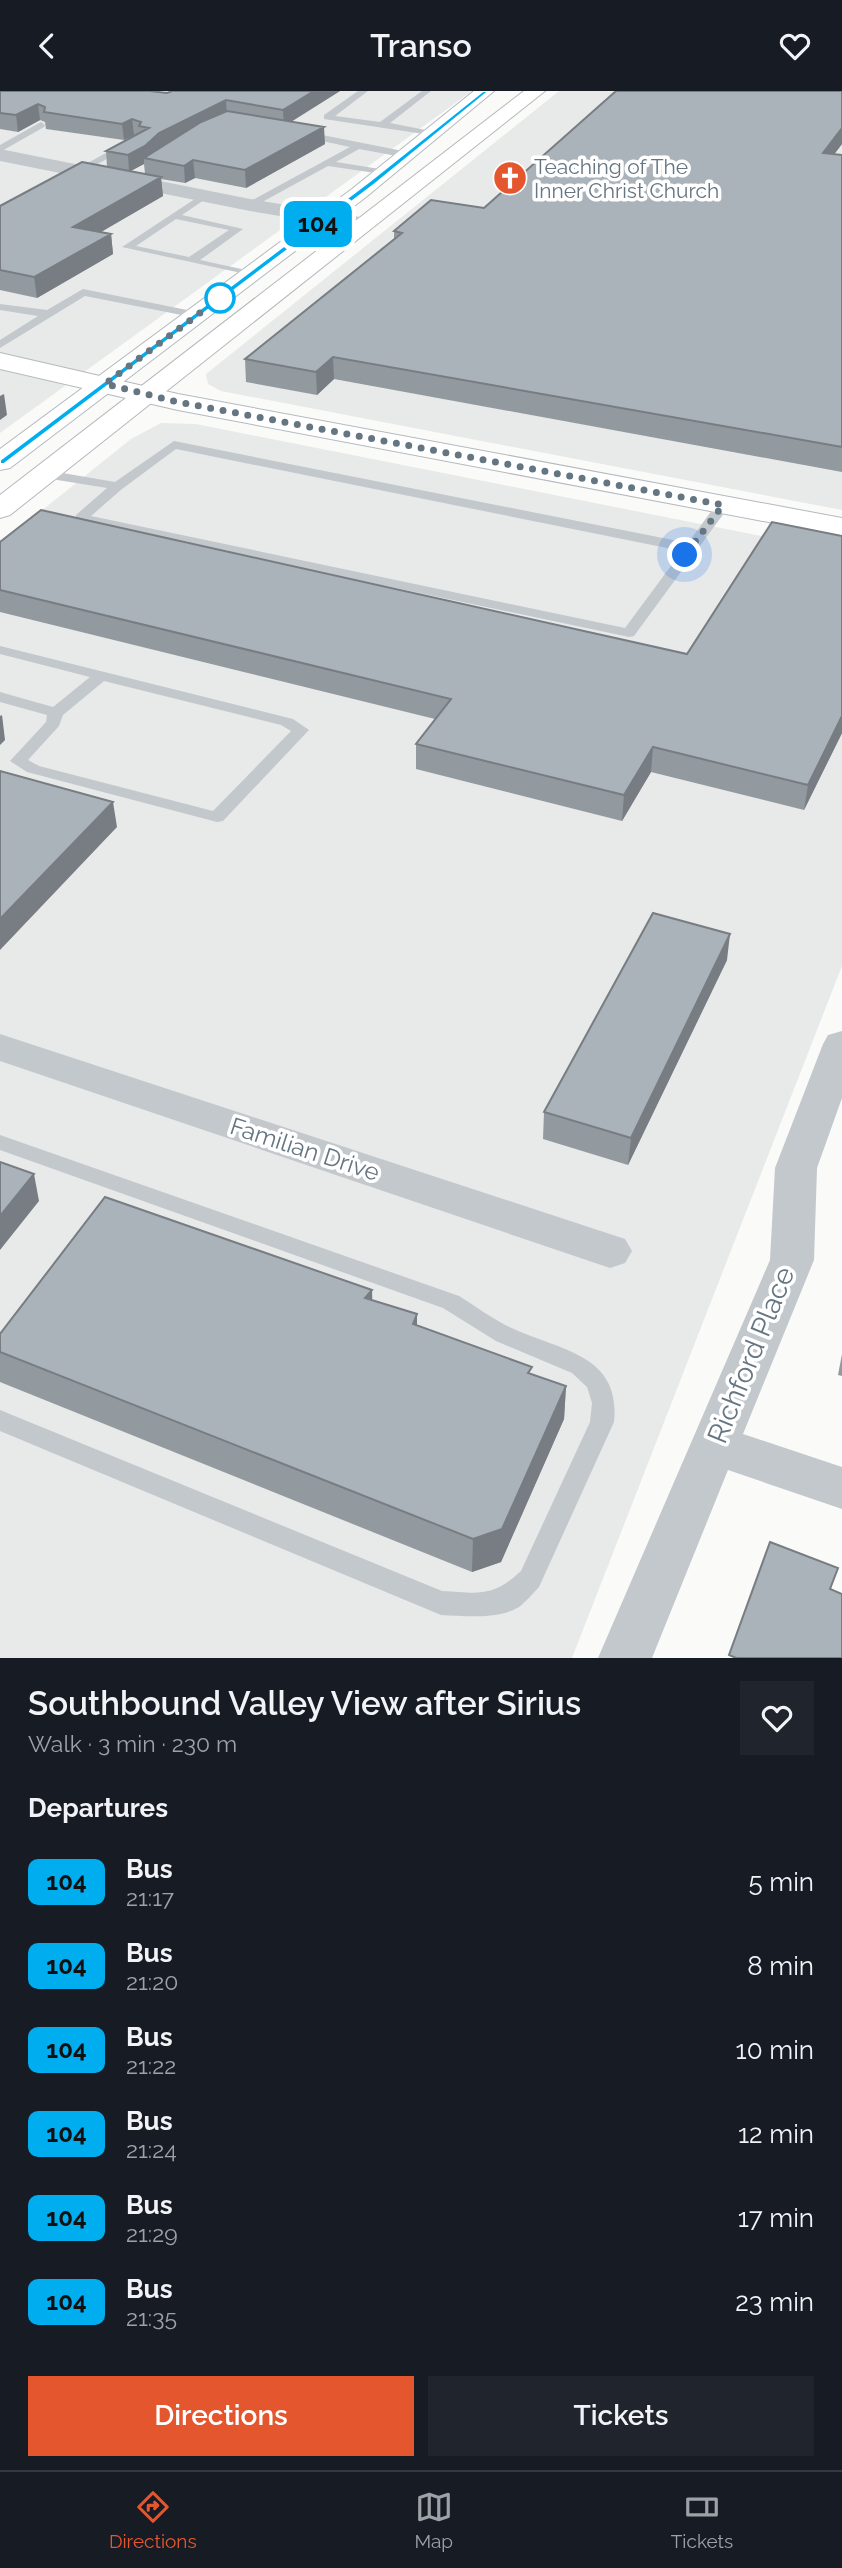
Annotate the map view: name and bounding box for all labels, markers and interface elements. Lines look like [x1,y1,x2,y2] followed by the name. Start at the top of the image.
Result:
[28,27,66,65] icon: back
[370,27,472,64] text: Transo
[776,27,814,65] icon: heart
[534,154,719,203] place label: Teaching of The Inner Christ Church
[491,159,529,197] church icon: Teaching of The Inner Christ Church
[278,201,358,247] line badge: 104
[298,209,338,238] text: 104
[205,283,235,313] unlabelled marker
[667,537,702,572] your location
[227,1111,383,1187] street label: Familian Drive
[701,1262,801,1448] street label: Richford Place
[740,1681,814,1755] button: heart
[28,1684,581,1723] text: Southbound Valley View after Sirius
[28,1730,237,1757] text: Walk · 3 min · 230 m
[28,1793,168,1823] text: Departures
[126,1854,173,1884] text: Bus
[46,1867,87,1896] text: 104
[748,1867,814,1897] text: 5 min
[126,1884,174,1911] text: 21:17
[126,1938,173,1968] text: Bus
[46,1951,87,1980] text: 104
[747,1951,814,1981] text: 8 min
[126,1968,178,1995] text: 21:20
[126,2022,173,2052] text: Bus
[46,2035,87,2064] text: 104
[736,2035,814,2065] text: 10 min
[126,2052,176,2079] text: 21:22
[126,2106,173,2136] text: Bus
[46,2119,87,2148] text: 104
[738,2119,814,2149] text: 12 min
[126,2136,177,2163] text: 21:24
[126,2190,173,2220] text: Bus
[46,2203,87,2232] text: 104
[738,2203,814,2233] text: 17 min
[126,2220,178,2247] text: 21:29
[126,2274,173,2304] text: Bus
[46,2287,87,2316] text: 104
[735,2287,814,2317] text: 23 min
[126,2304,177,2331] text: 21:35
[28,2376,414,2456] button: Directions
[428,2376,814,2456] button: Tickets
[109,2488,197,2552] tab: Directions
[414,2488,453,2552] tab: Map
[671,2488,733,2552] tab: Tickets

